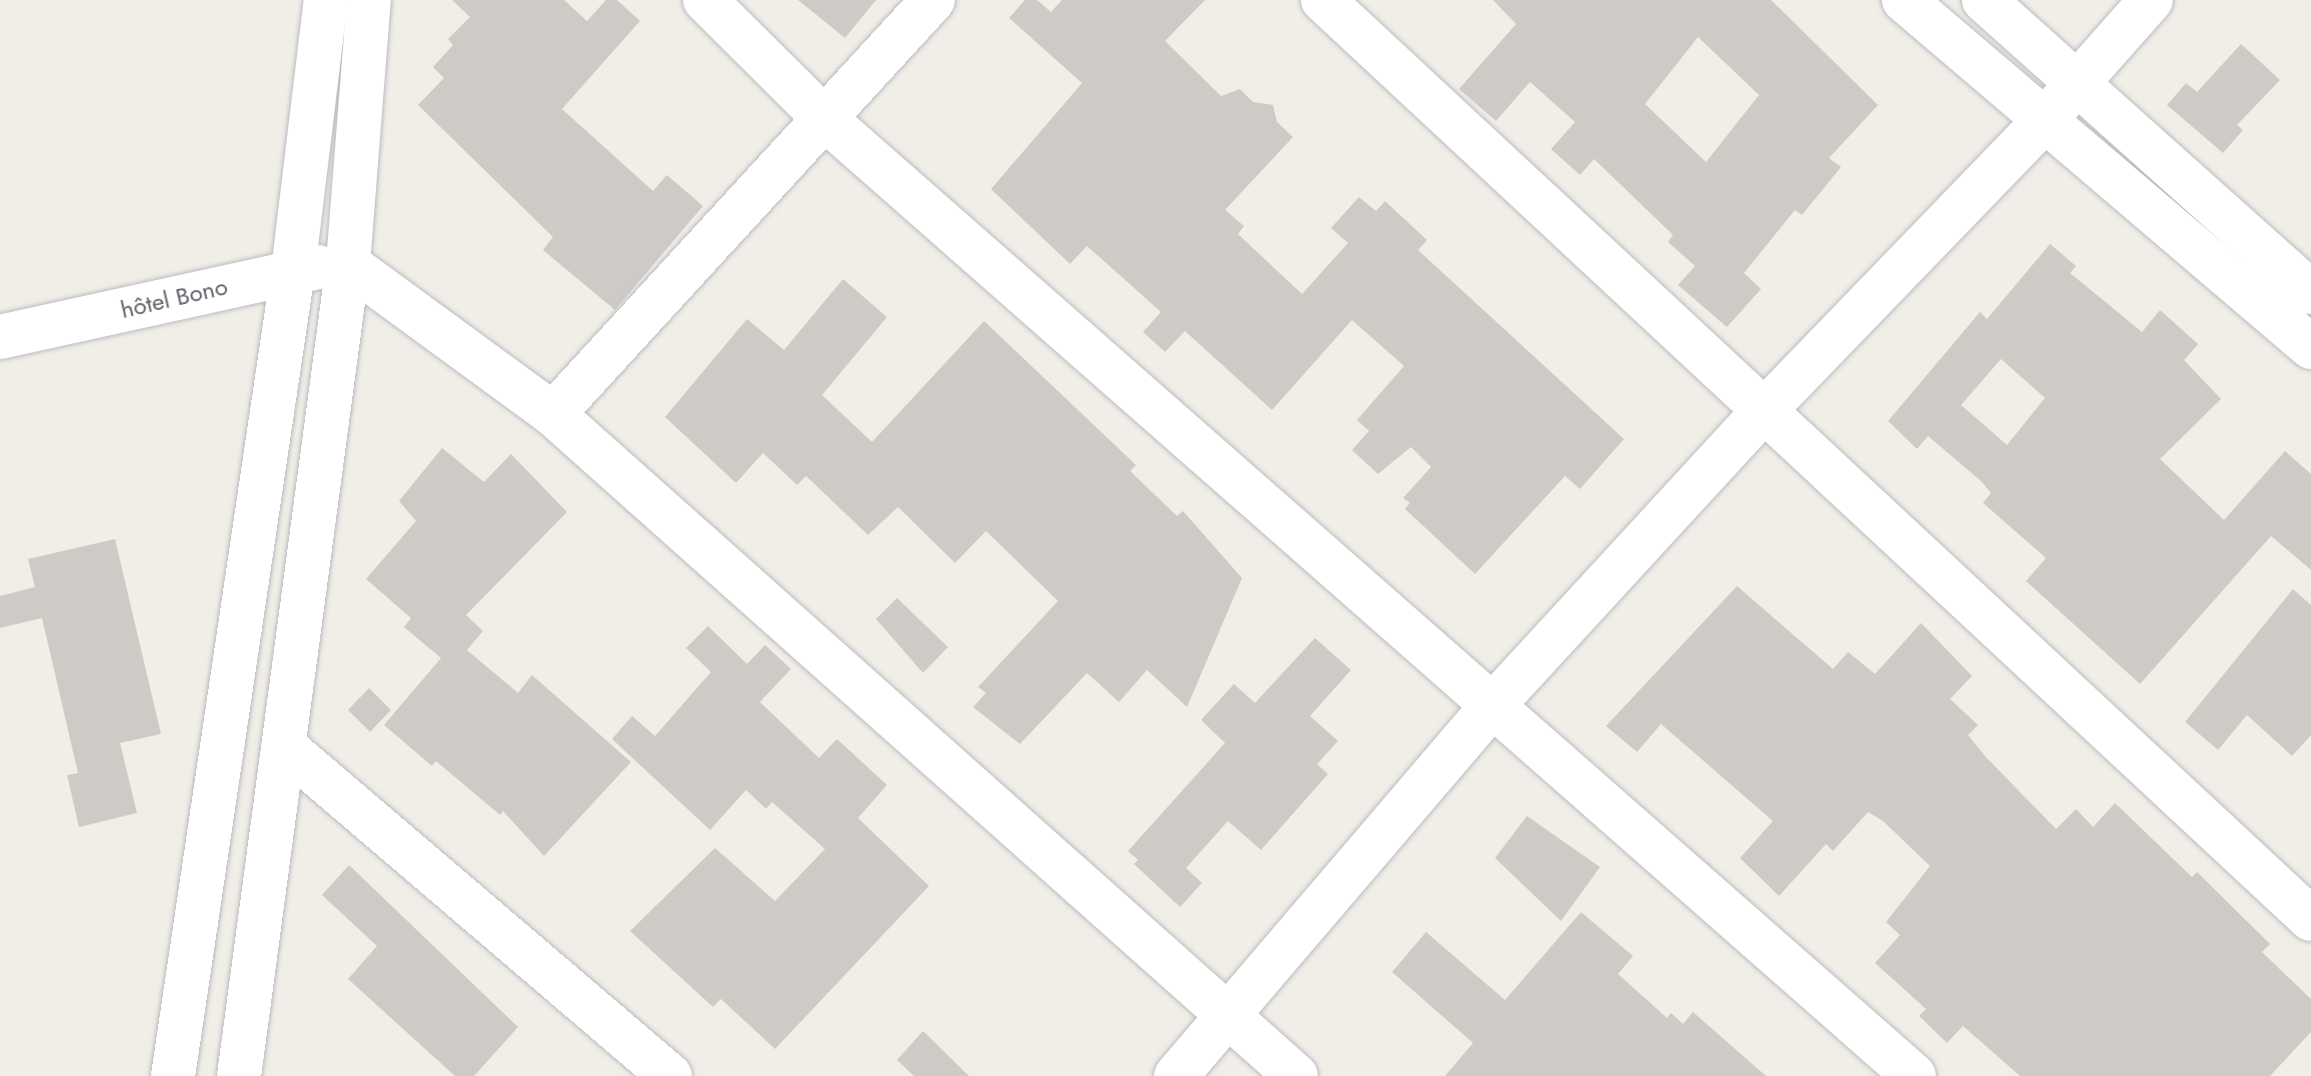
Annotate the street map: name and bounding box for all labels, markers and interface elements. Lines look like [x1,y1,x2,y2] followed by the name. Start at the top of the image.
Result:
[118,272,230,324] street label: hôtel Bono

